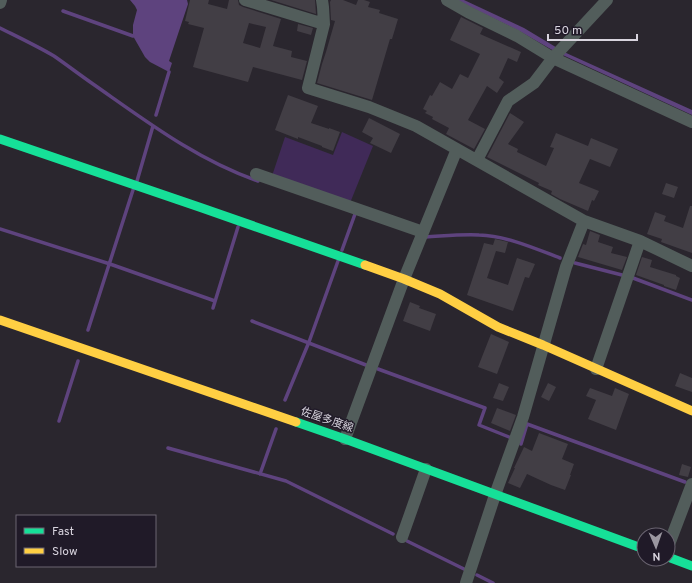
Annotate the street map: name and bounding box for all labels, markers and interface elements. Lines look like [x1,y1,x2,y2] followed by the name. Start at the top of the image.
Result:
[548,16,637,42] scale bar
[554,23,582,39] text: 50 m
[299,404,355,436] street label: 佐屋多度線
[16,515,156,567] legend
[52,524,74,540] text: Fast
[636,527,676,567] north arrow
[52,544,78,560] text: Slow
[652,549,661,563] text: N

